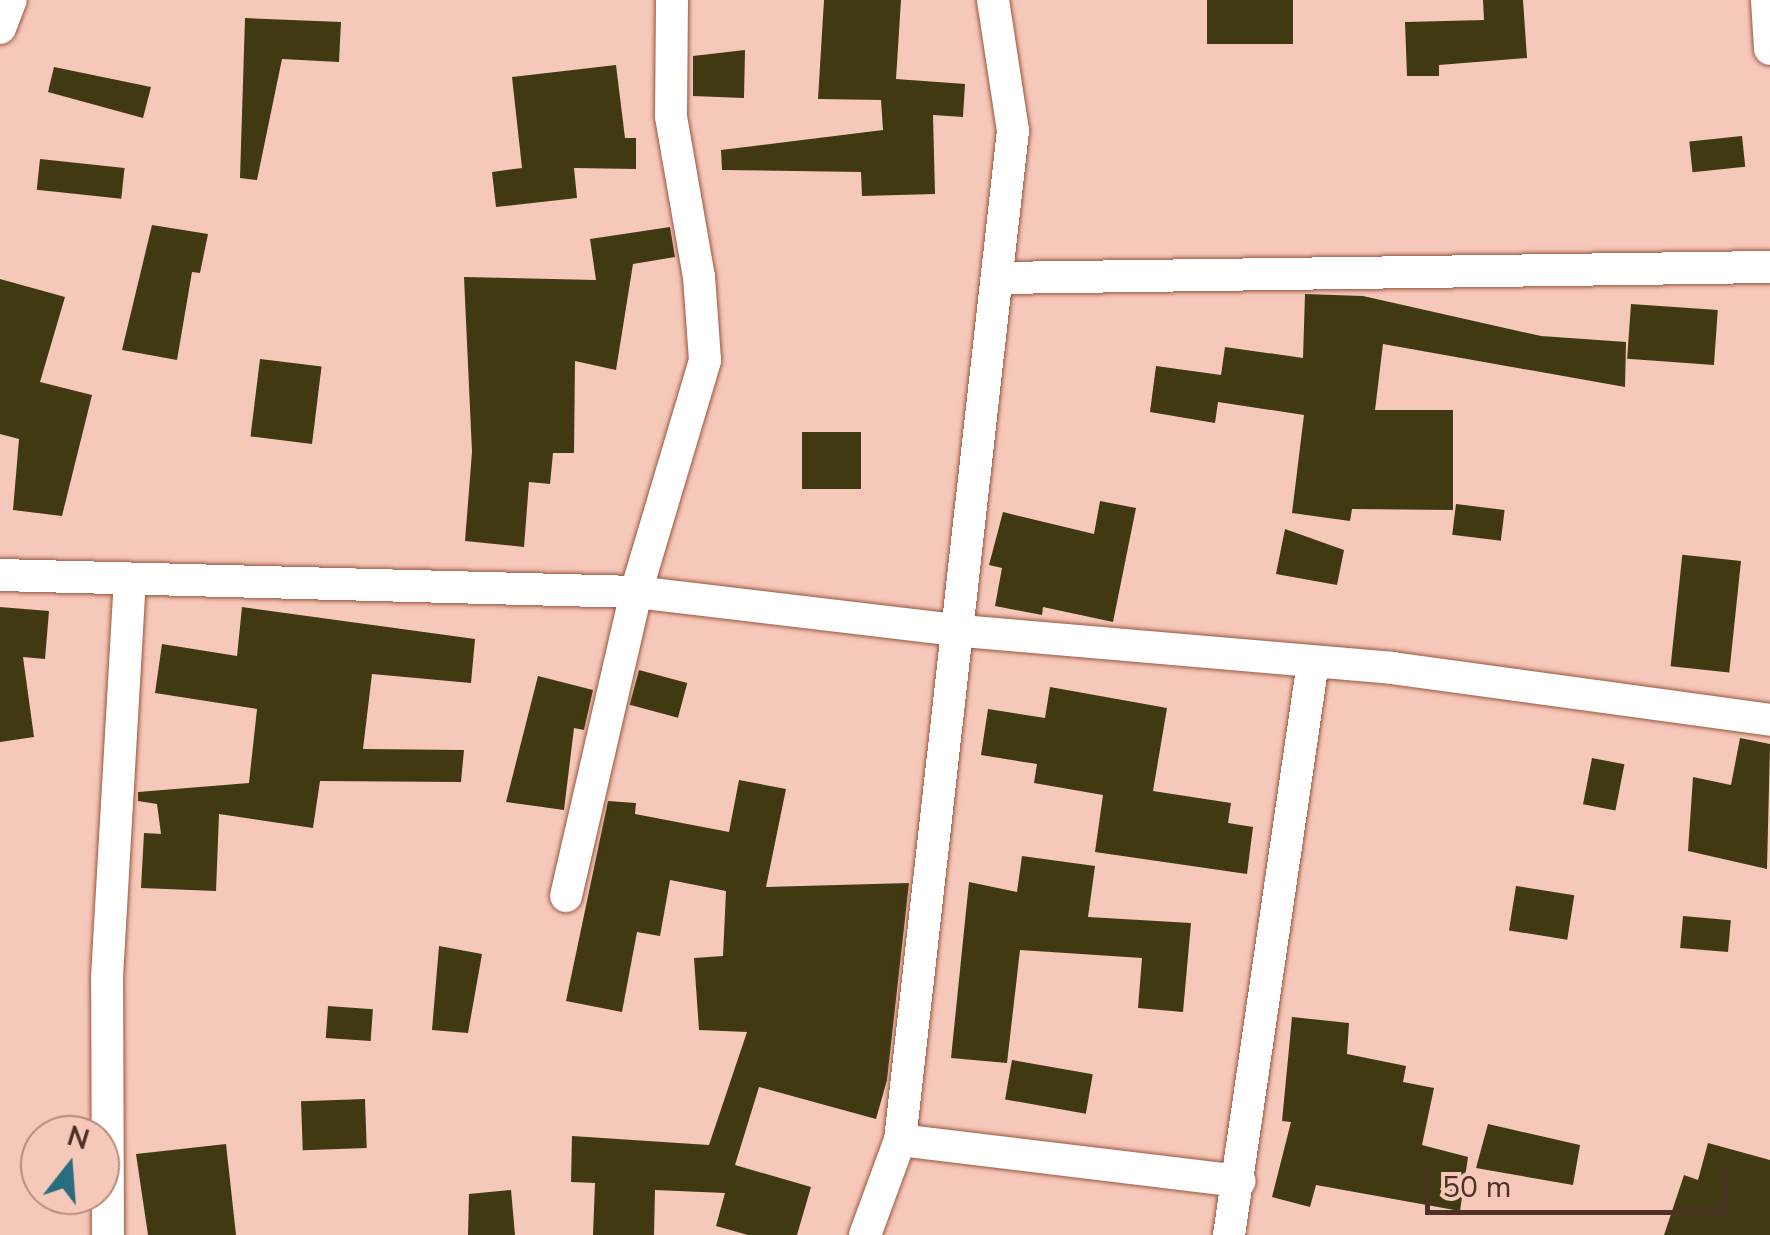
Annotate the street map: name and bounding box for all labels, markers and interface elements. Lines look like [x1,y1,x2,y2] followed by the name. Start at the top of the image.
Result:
[20,1115,120,1215] north arrow
[63,1117,94,1159] text: N
[1430,1150,1732,1212] scale bar
[1442,1167,1511,1208] text: 50 m

